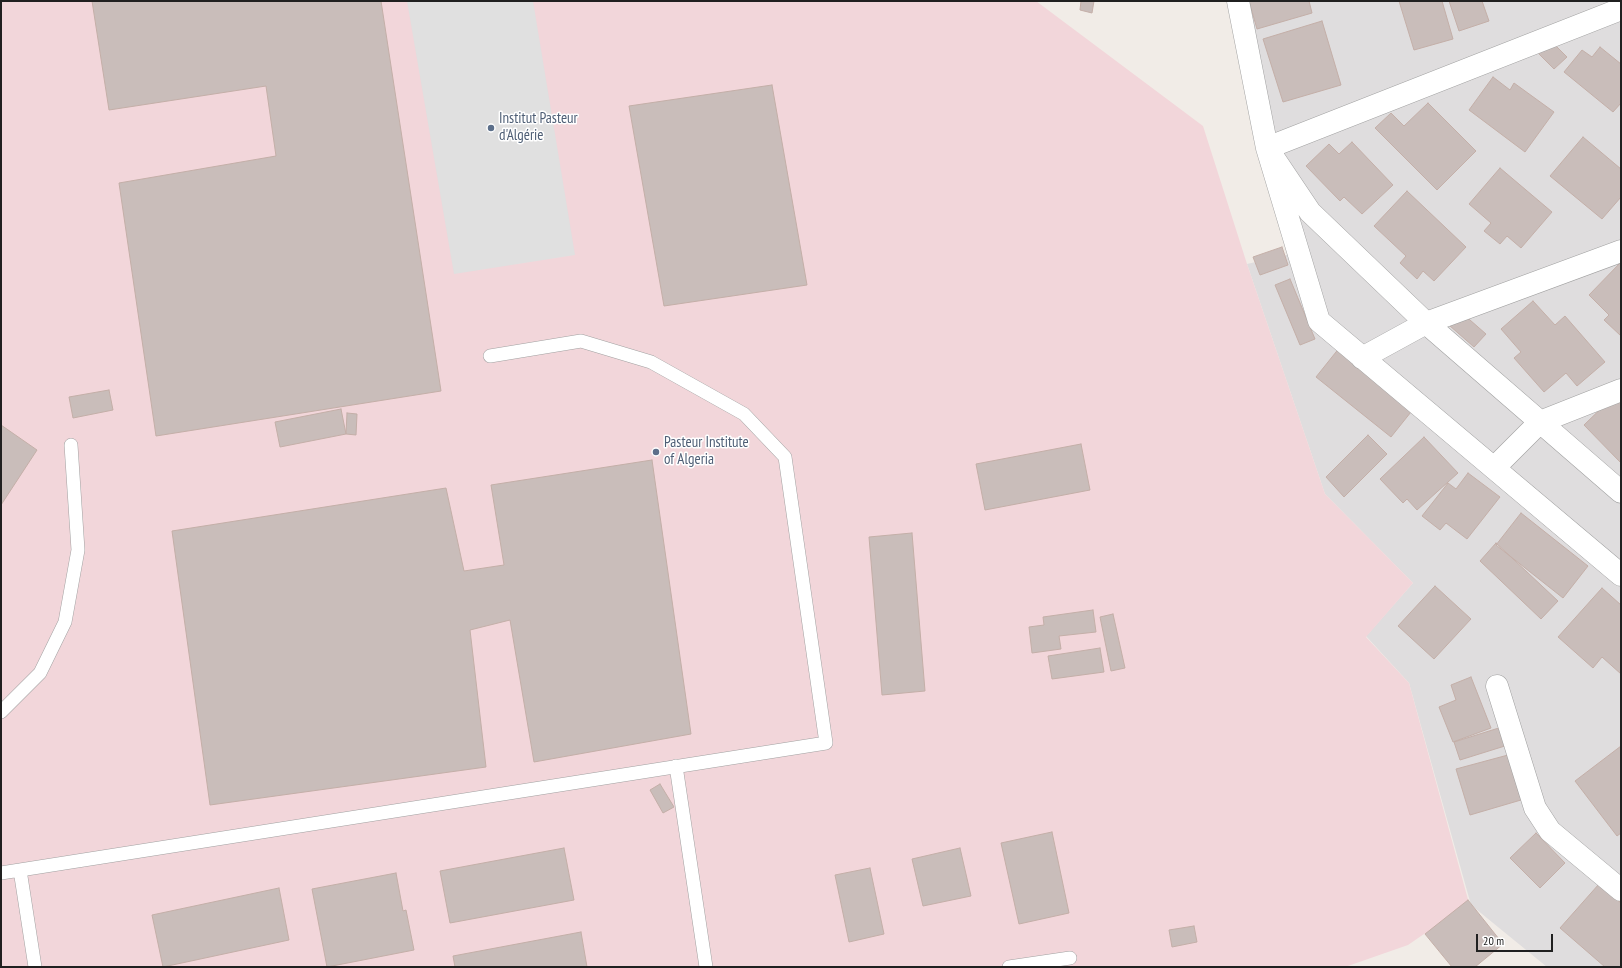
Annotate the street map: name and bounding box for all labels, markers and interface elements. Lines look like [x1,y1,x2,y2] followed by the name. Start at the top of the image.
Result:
[499,110,578,145] place label: Institut Pasteur d'Algérie
[486,123,496,133] marker: Institut Pasteur d'Algérie
[664,434,749,469] place label: Pasteur Institute of Algeria
[651,447,661,457] marker: Pasteur Institute of Algeria
[1478,926,1555,952] scale bar
[1483,933,1504,948] text: 20 m

